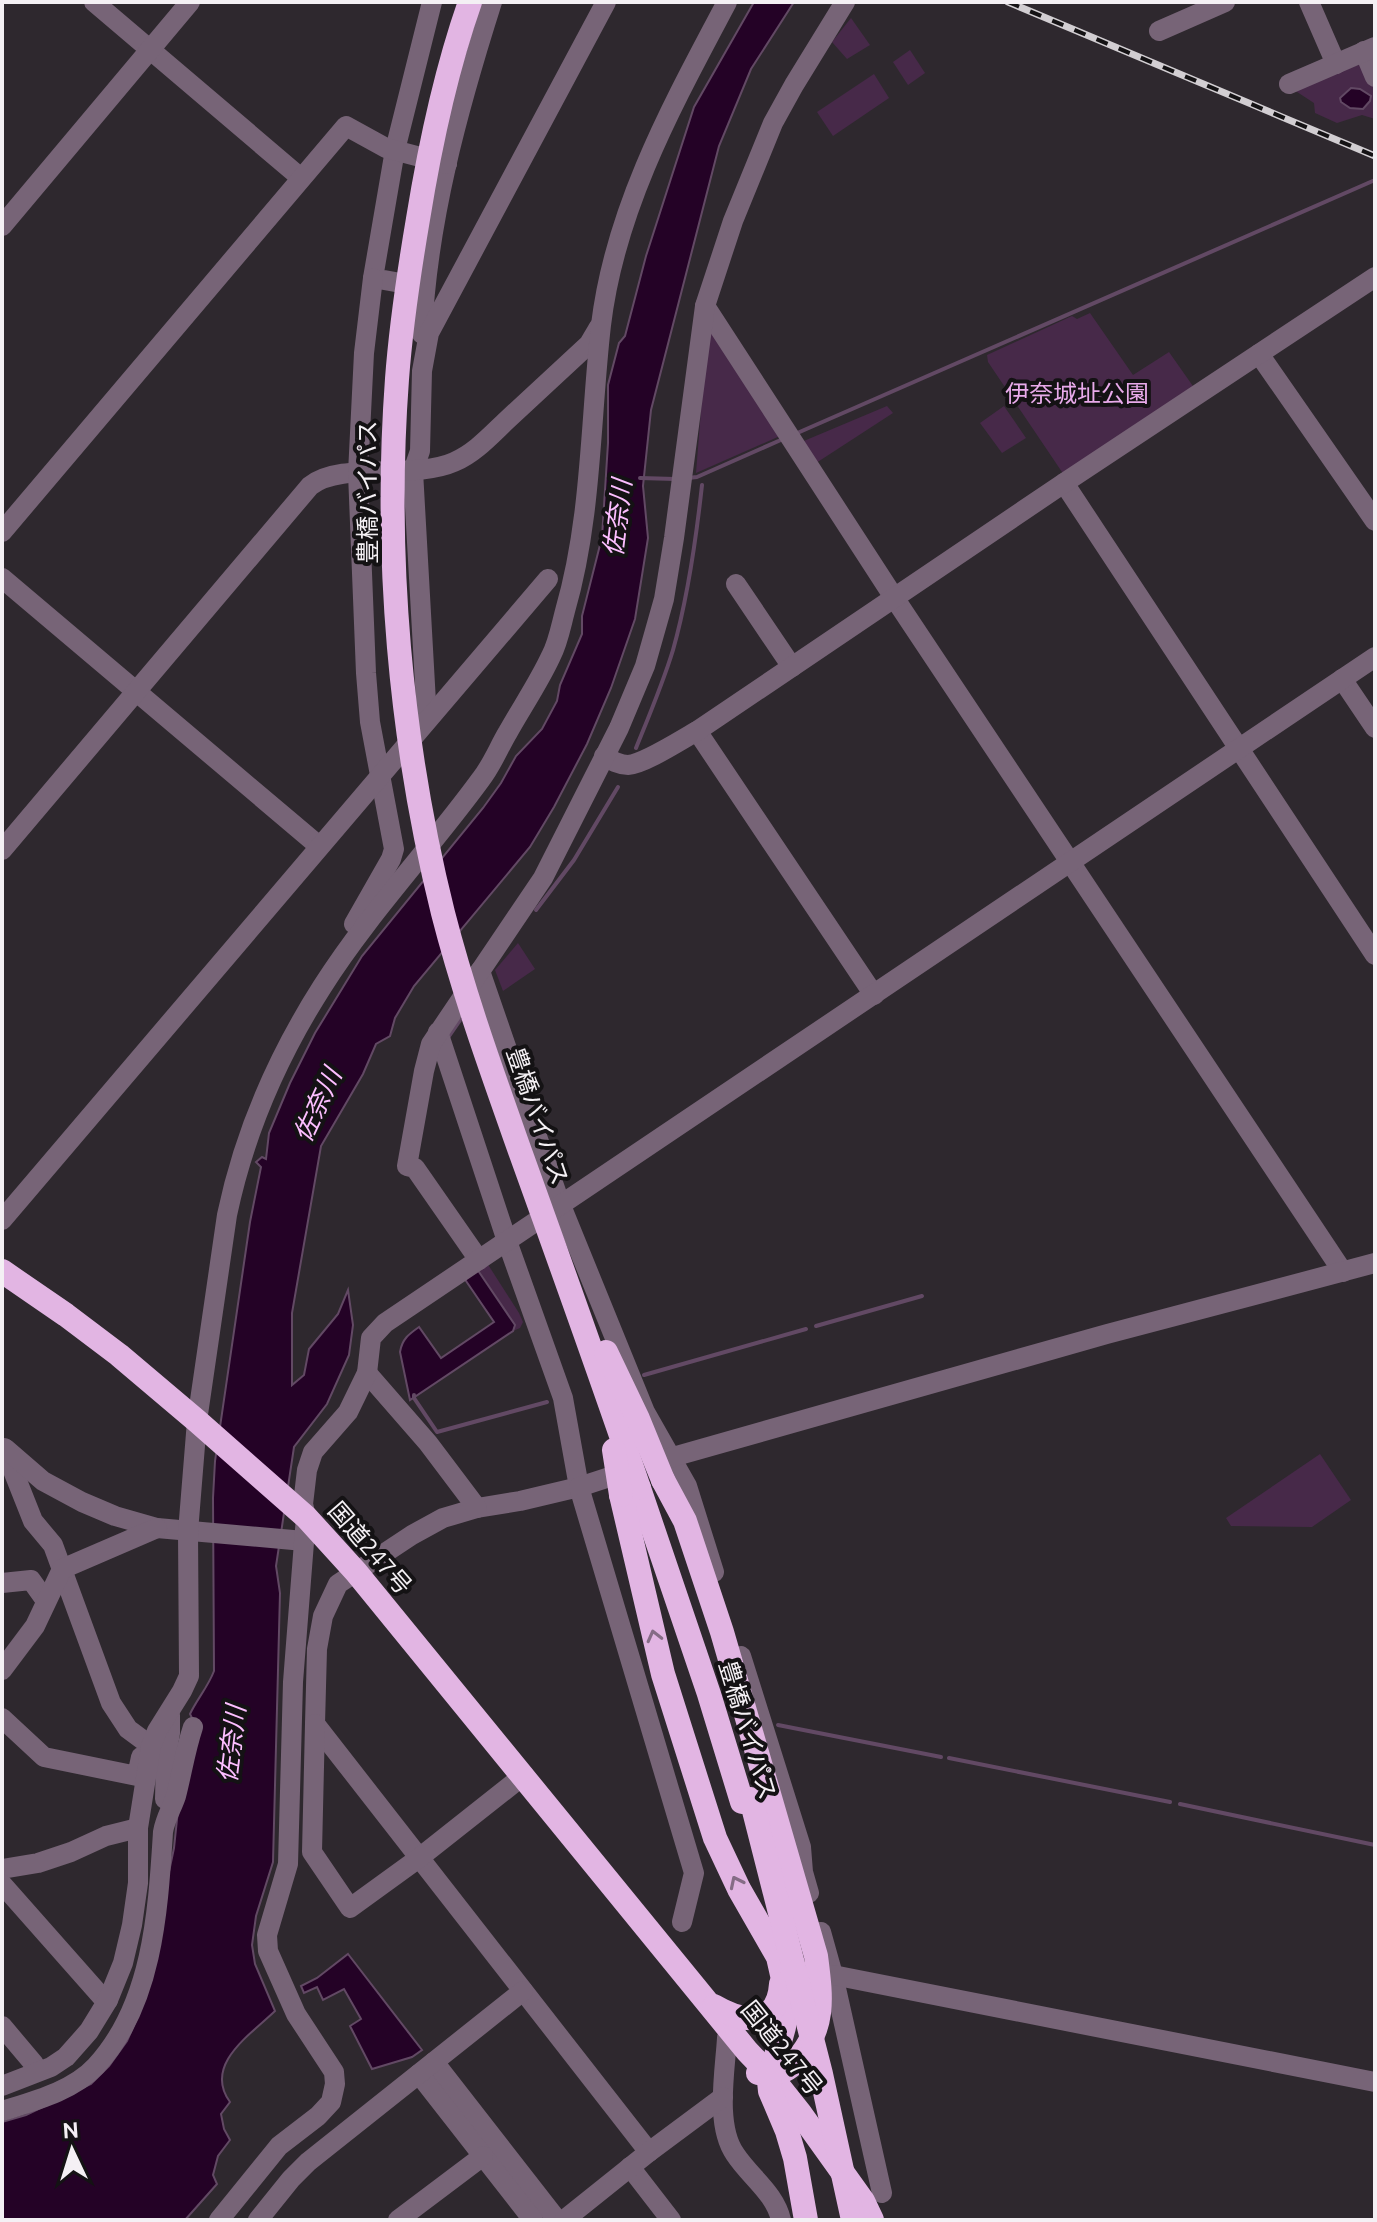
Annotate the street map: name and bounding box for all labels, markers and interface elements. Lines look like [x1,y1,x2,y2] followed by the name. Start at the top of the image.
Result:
[1005,380,1149,407] park label: 伊奈城址公園
[354,420,381,564] street label: 豊橋バイパス
[598,475,637,558] water label: 佐奈川
[502,1044,574,1188] street label: 豊橋バイパス
[287,1061,348,1146] water label: 佐奈川
[323,1497,417,1599] street label: 国道247号
[646,1629,663,1643] one-way arrow
[714,1657,782,1803] street label: 豊橋バイパス
[212,1701,251,1784] water label: 佐奈川
[730,1875,746,1890] one-way arrow
[736,1996,828,2100] street label: 国道247号
[32,2110,112,2190] north arrow
[62,2117,80,2143] text: N

